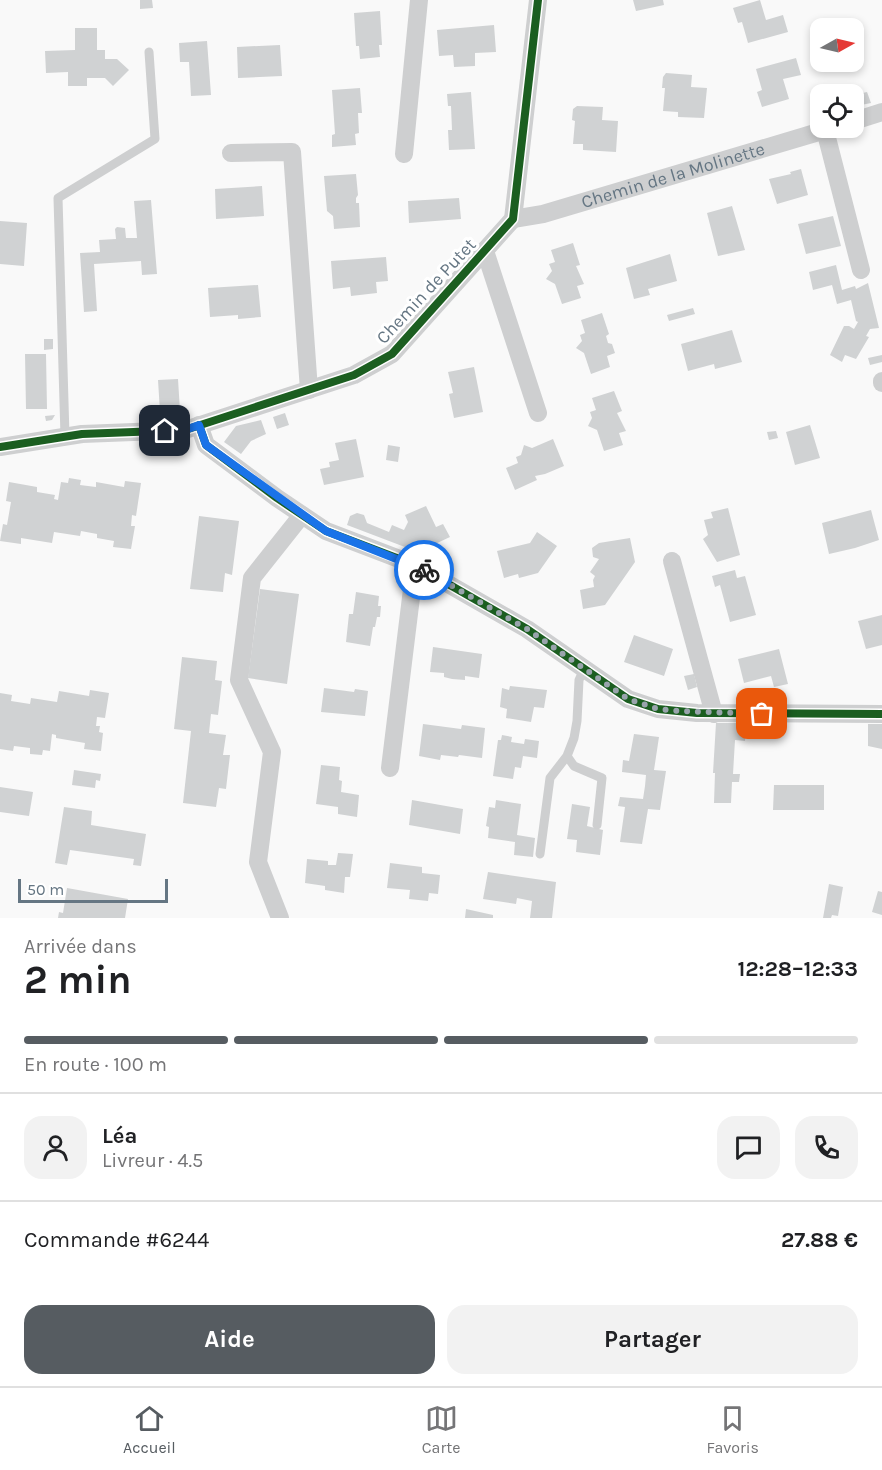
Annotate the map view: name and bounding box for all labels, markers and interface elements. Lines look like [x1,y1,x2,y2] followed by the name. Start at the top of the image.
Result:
[810,18,864,72] north arrow
[810,18,864,138] map controls
[810,84,864,138] button: locate
[579,138,767,213] street label: Chemin de la Molinette
[371,233,481,348] street label: Chemin de Putet
[139,405,190,456] pin
[148,414,181,447] icon: home
[394,540,454,600] courier
[408,554,441,587] icon: bike
[736,688,787,739] pin
[745,697,778,730] icon: bag
[18,876,168,904] scale bar
[27,880,64,899] text: 50 m
[24,935,137,958] text: Arrivée dans
[737,956,858,982] text: 12:28–12:33
[24,957,132,1003] text: 2 min
[24,1053,167,1076] text: En route · 100 m
[24,1116,87,1179] button: person
[717,1116,780,1179] button: chat
[795,1116,858,1179] button: phone
[102,1123,137,1149] text: Léa
[102,1149,203,1172] text: Livreur · 4.5
[24,1227,209,1253] text: Commande #6244
[781,1227,858,1253] text: 27.88 €
[24,1305,435,1374] button: Aide
[447,1305,858,1374] button: Partager
[123,1402,176,1457] tab: Accueil
[422,1402,460,1457] tab: Carte
[706,1402,759,1457] tab: Favoris

